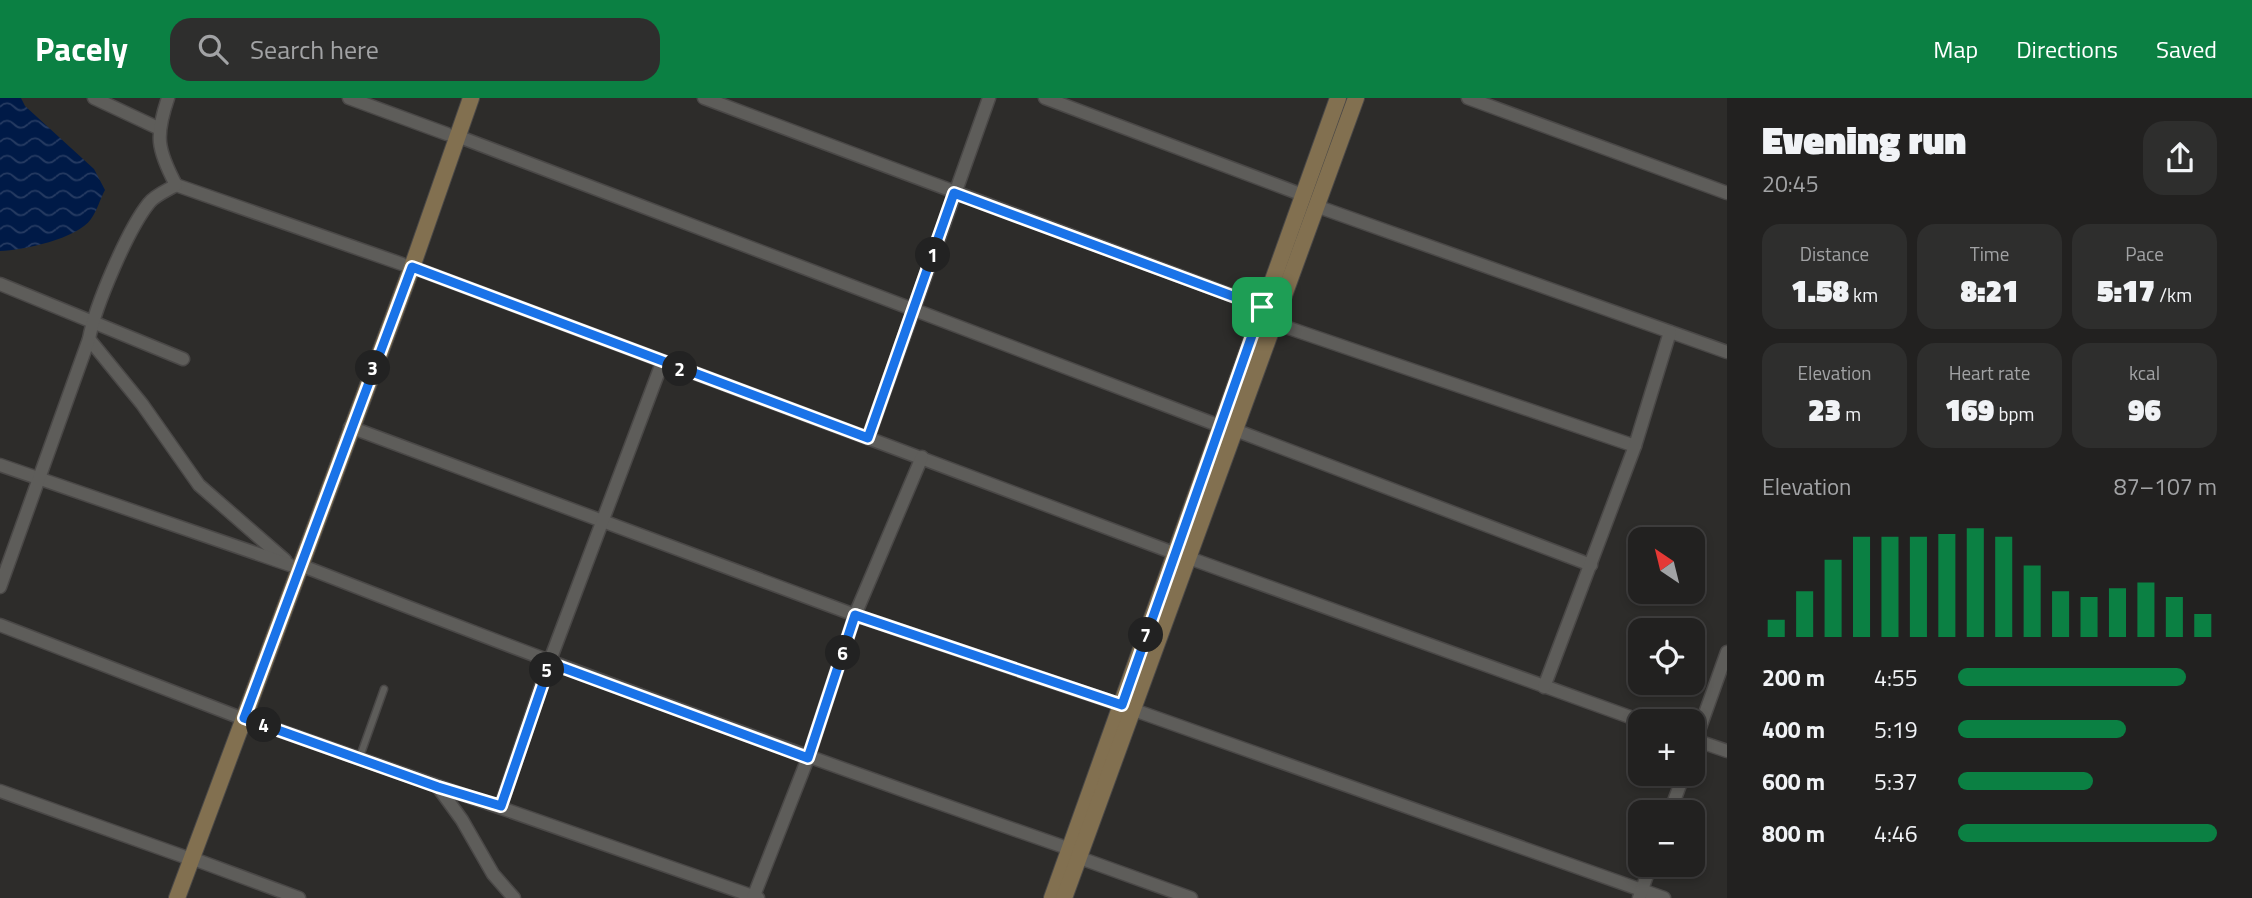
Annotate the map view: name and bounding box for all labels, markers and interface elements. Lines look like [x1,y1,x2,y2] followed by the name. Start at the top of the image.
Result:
[170,18,660,81] search box
[35,24,128,74] text: Pacely
[194,30,232,68] icon: search
[250,30,379,69] text: Search here
[1933,31,1978,67] text: Map
[2016,31,2118,67] text: Directions
[2156,31,2217,67] text: Saved
[1762,111,1966,169] text: Evening run
[2143,121,2217,195] button: share
[1762,166,1819,201] text: 20:45
[916,238,950,272] pin: 1
[1800,239,1869,268] text: Distance
[1970,239,2009,268] text: Time
[2125,239,2164,268] text: Pace
[927,240,938,269] text: 1
[1791,268,1849,314] text: 1.58
[1960,268,2019,314] text: 8:21
[2097,268,2155,314] text: 5:17
[1232,277,1292,337] pin
[1849,280,1878,309] text: km
[2155,280,2192,309] text: /km
[1243,288,1281,326] icon: arrive
[356,350,390,386] pin: 3
[662,352,698,386] pin: 2
[367,353,378,382] text: 3
[674,354,685,383] text: 2
[1798,358,1871,387] text: Elevation
[1949,358,2030,387] text: Heart rate
[2129,358,2160,387] text: kcal
[1808,387,1841,433] text: 23
[1945,387,1994,433] text: 169
[2128,387,2161,433] text: 96
[1841,399,1861,428] text: m
[1994,399,2034,428] text: bpm
[1762,469,1851,504] text: Elevation
[2114,469,2217,504] text: 87–107 m
[1628,527,1704,604] north arrow
[1628,527,1705,877] map controls
[1128,618,1164,652] pin: 7
[1628,618,1705,695] button: locate
[1140,620,1151,649] text: 7
[826,636,860,670] pin: 6
[837,638,848,667] text: 6
[530,652,564,688] pin: 5
[541,655,552,684] text: 5
[1762,660,1825,695] text: 200 m
[1874,660,1918,695] text: 4:55
[246,708,282,742] pin: 4
[1628,709,1705,786] button: +
[258,710,269,739] text: 4
[1762,712,1825,747] text: 400 m
[1874,712,1918,747] text: 5:19
[1762,764,1825,799] text: 600 m
[1874,764,1918,799] text: 5:37
[1628,800,1705,877] button: −
[1762,816,1825,851] text: 800 m
[1874,816,1918,851] text: 4:46

